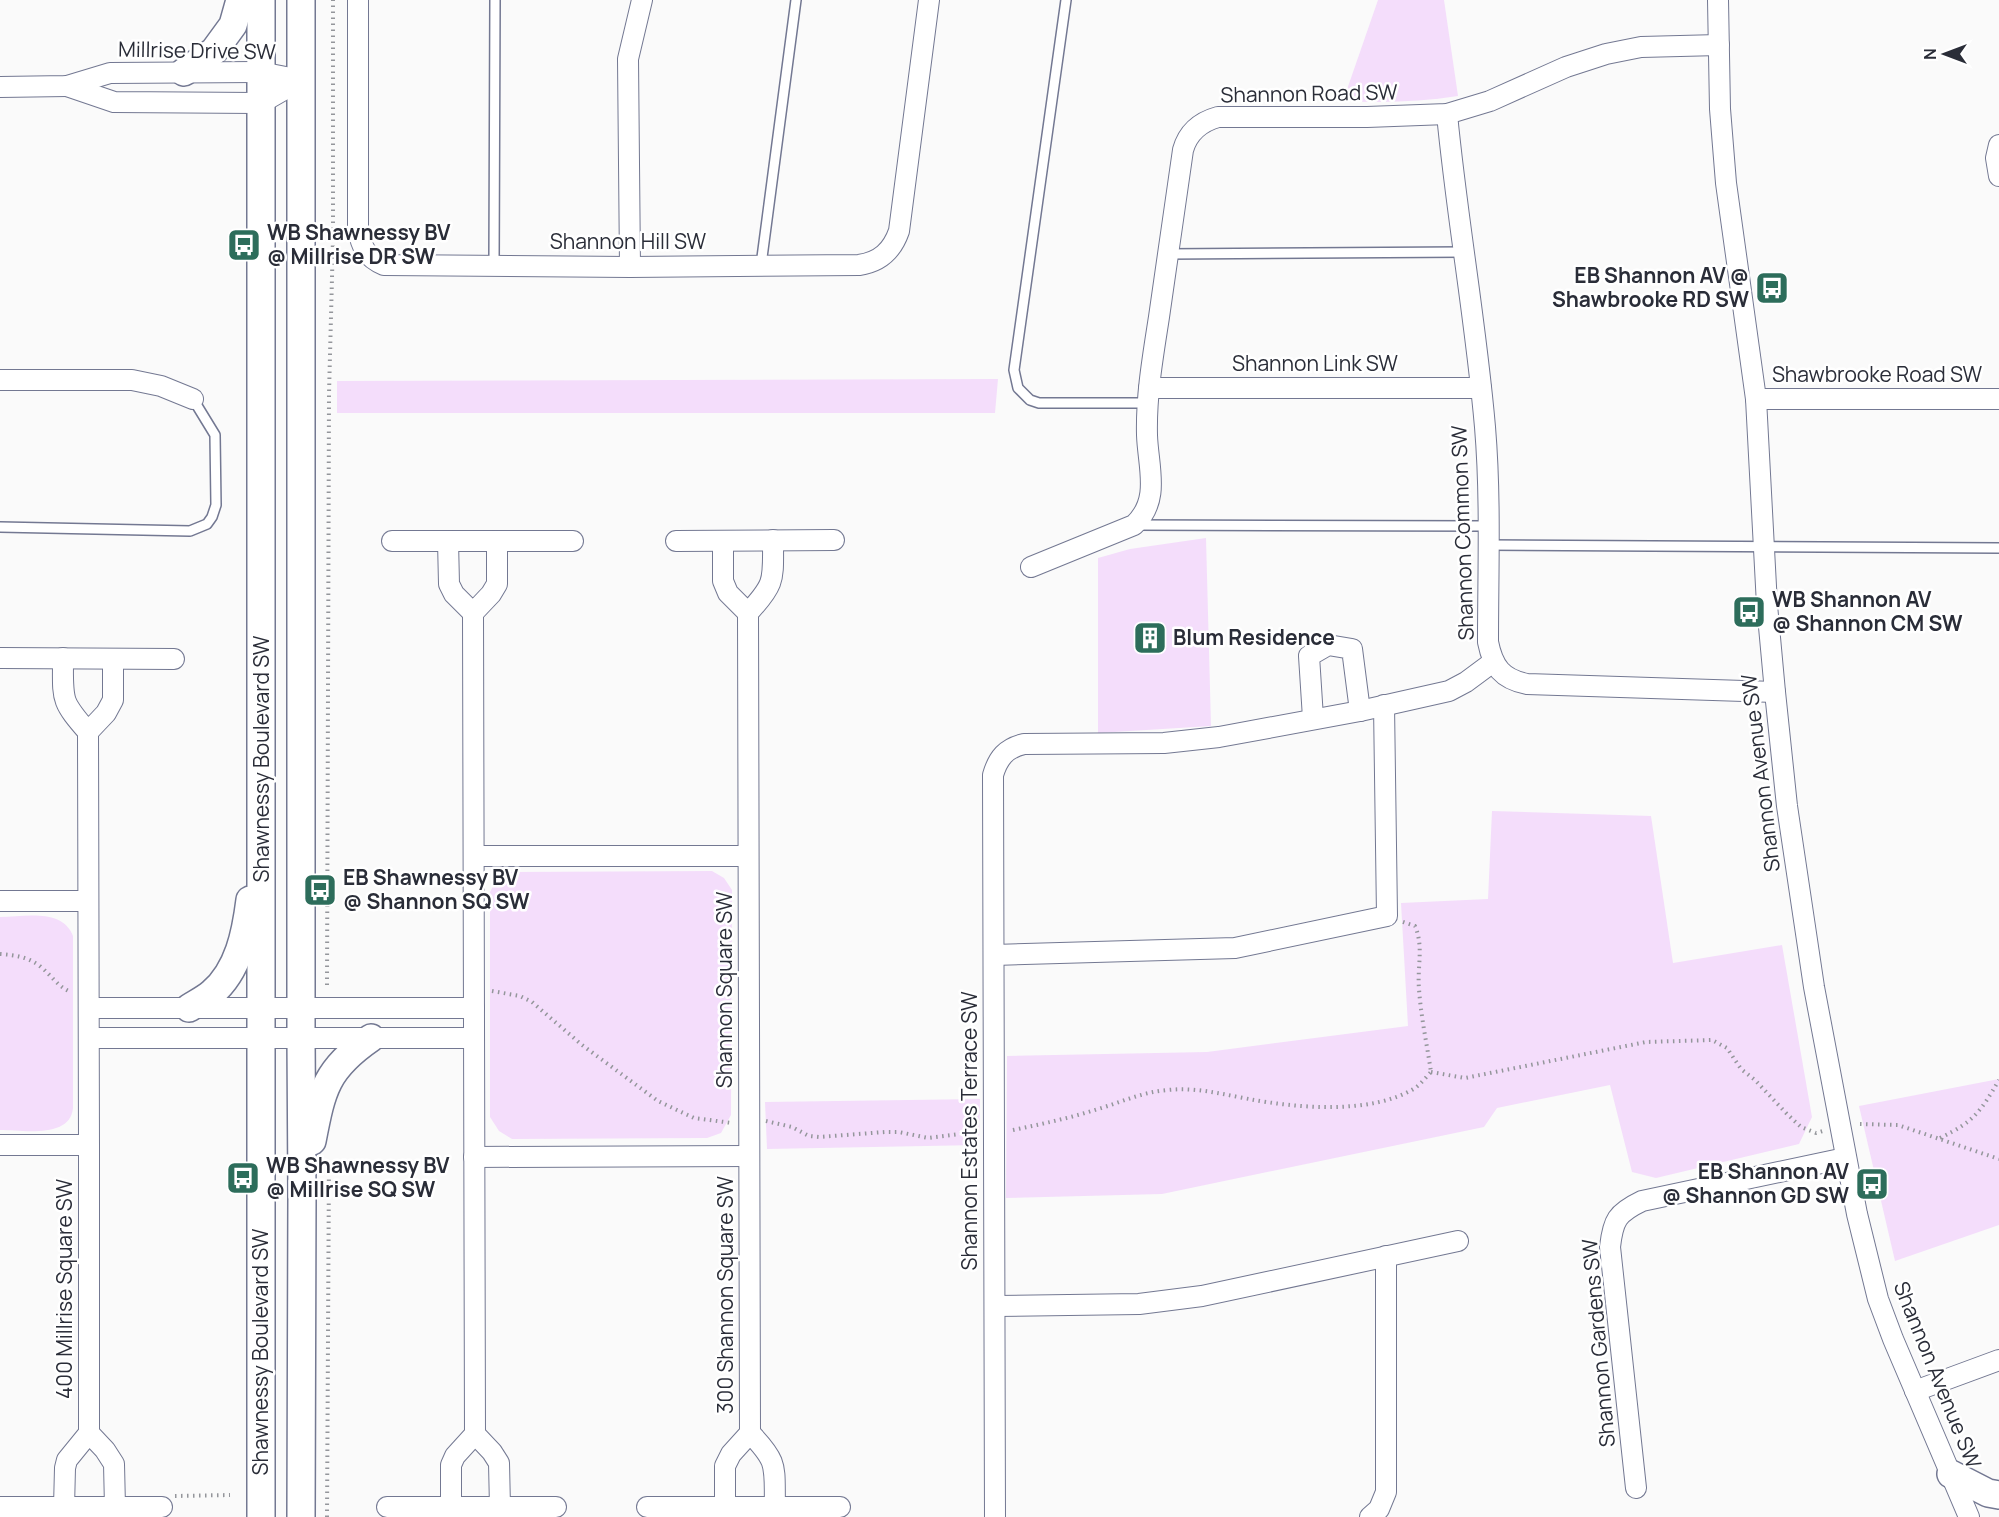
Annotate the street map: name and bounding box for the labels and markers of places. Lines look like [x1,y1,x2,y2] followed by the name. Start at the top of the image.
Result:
[267,218,451,270] place label: WB Shawnessy BV @ Millrise DR SW
[226,227,262,263] bus stop icon: WB Shawnessy BV @ Millrise DR SW
[1552,261,1750,313] place label: EB Shannon AV @ Shawbrooke RD SW
[1754,270,1790,306] bus stop icon: EB Shannon AV @ Shawbrooke RD SW
[1772,585,1963,637] place label: WB Shannon AV @ Shannon CM SW
[1731,594,1767,630] bus stop icon: WB Shannon AV @ Shannon CM SW
[1132,620,1168,656] building icon: Blum Residence
[1173,623,1335,651] place label: Blum Residence
[343,863,530,915] place label: EB Shawnessy BV @ Shannon SQ SW
[302,872,338,908] bus stop icon: EB Shawnessy BV @ Shannon SQ SW
[266,1151,450,1203] place label: WB Shawnessy BV @ Millrise SQ SW
[1662,1157,1850,1209] place label: EB Shannon AV @ Shannon GD SW
[225,1160,261,1196] bus stop icon: WB Shawnessy BV @ Millrise SQ SW
[1854,1166,1890,1202] bus stop icon: EB Shannon AV @ Shannon GD SW

